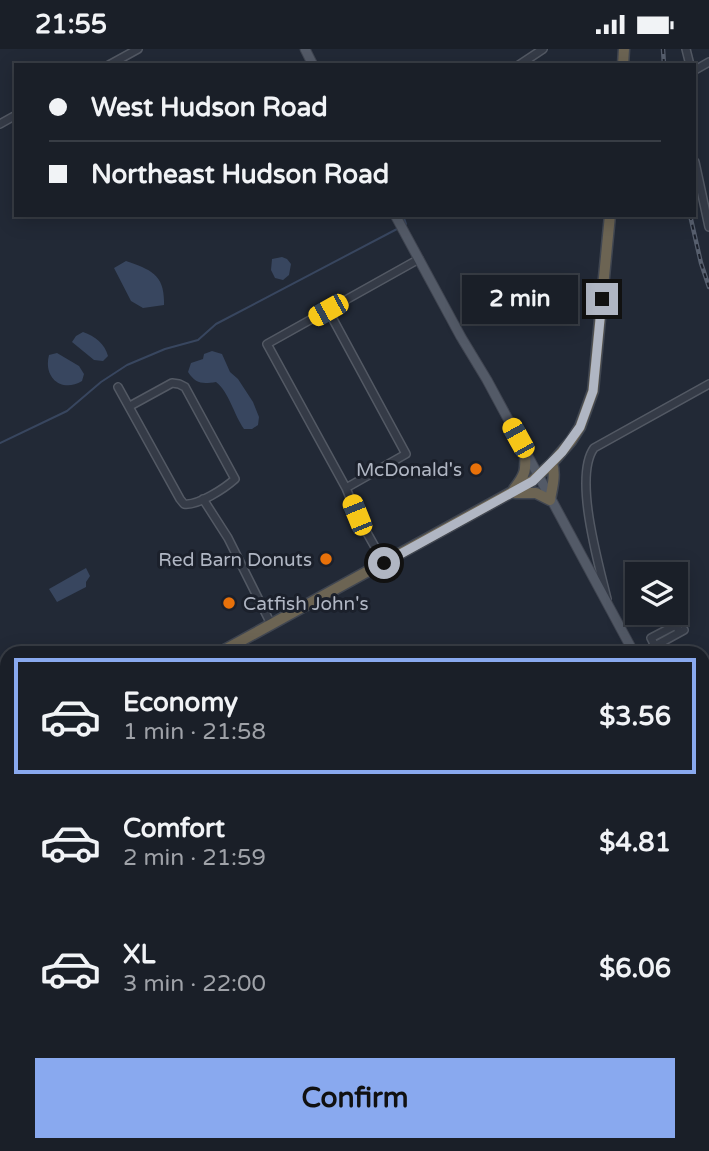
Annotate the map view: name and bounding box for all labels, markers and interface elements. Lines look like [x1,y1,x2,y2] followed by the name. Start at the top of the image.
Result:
[35,9,107,40] text: 21:55
[91,92,328,123] text: West Hudson Road
[91,159,389,190] text: Northeast Hudson Road
[462,275,578,323] callout: 2 min
[586,283,618,315] route end
[489,285,551,313] text: 2 min
[305,291,352,329] car
[499,415,538,461] car
[356,459,462,481] place label: McDonald's
[468,461,484,477] marker: McDonald's
[340,492,375,538] car
[368,547,400,579] route start
[158,549,312,571] place label: Red Barn Donuts
[318,551,334,567] marker: Red Barn Donuts
[625,562,688,625] map controls
[625,562,688,625] button: layers
[243,593,369,615] place label: Catfish John's
[221,595,237,611] marker: Catfish John's
[39,685,102,748] icon: car
[123,687,238,718] text: Economy
[599,701,671,732] text: $3.56
[123,718,266,746] text: 1 min · 21:58
[39,811,102,874] icon: car
[123,813,225,844] text: Comfort
[599,827,671,858] text: $4.81
[123,844,266,872] text: 2 min · 21:59
[39,937,102,1000] icon: car
[123,939,155,970] text: XL
[599,953,671,984] text: $6.06
[123,970,266,998] text: 3 min · 22:00
[35,1058,675,1138] button: Confirm

